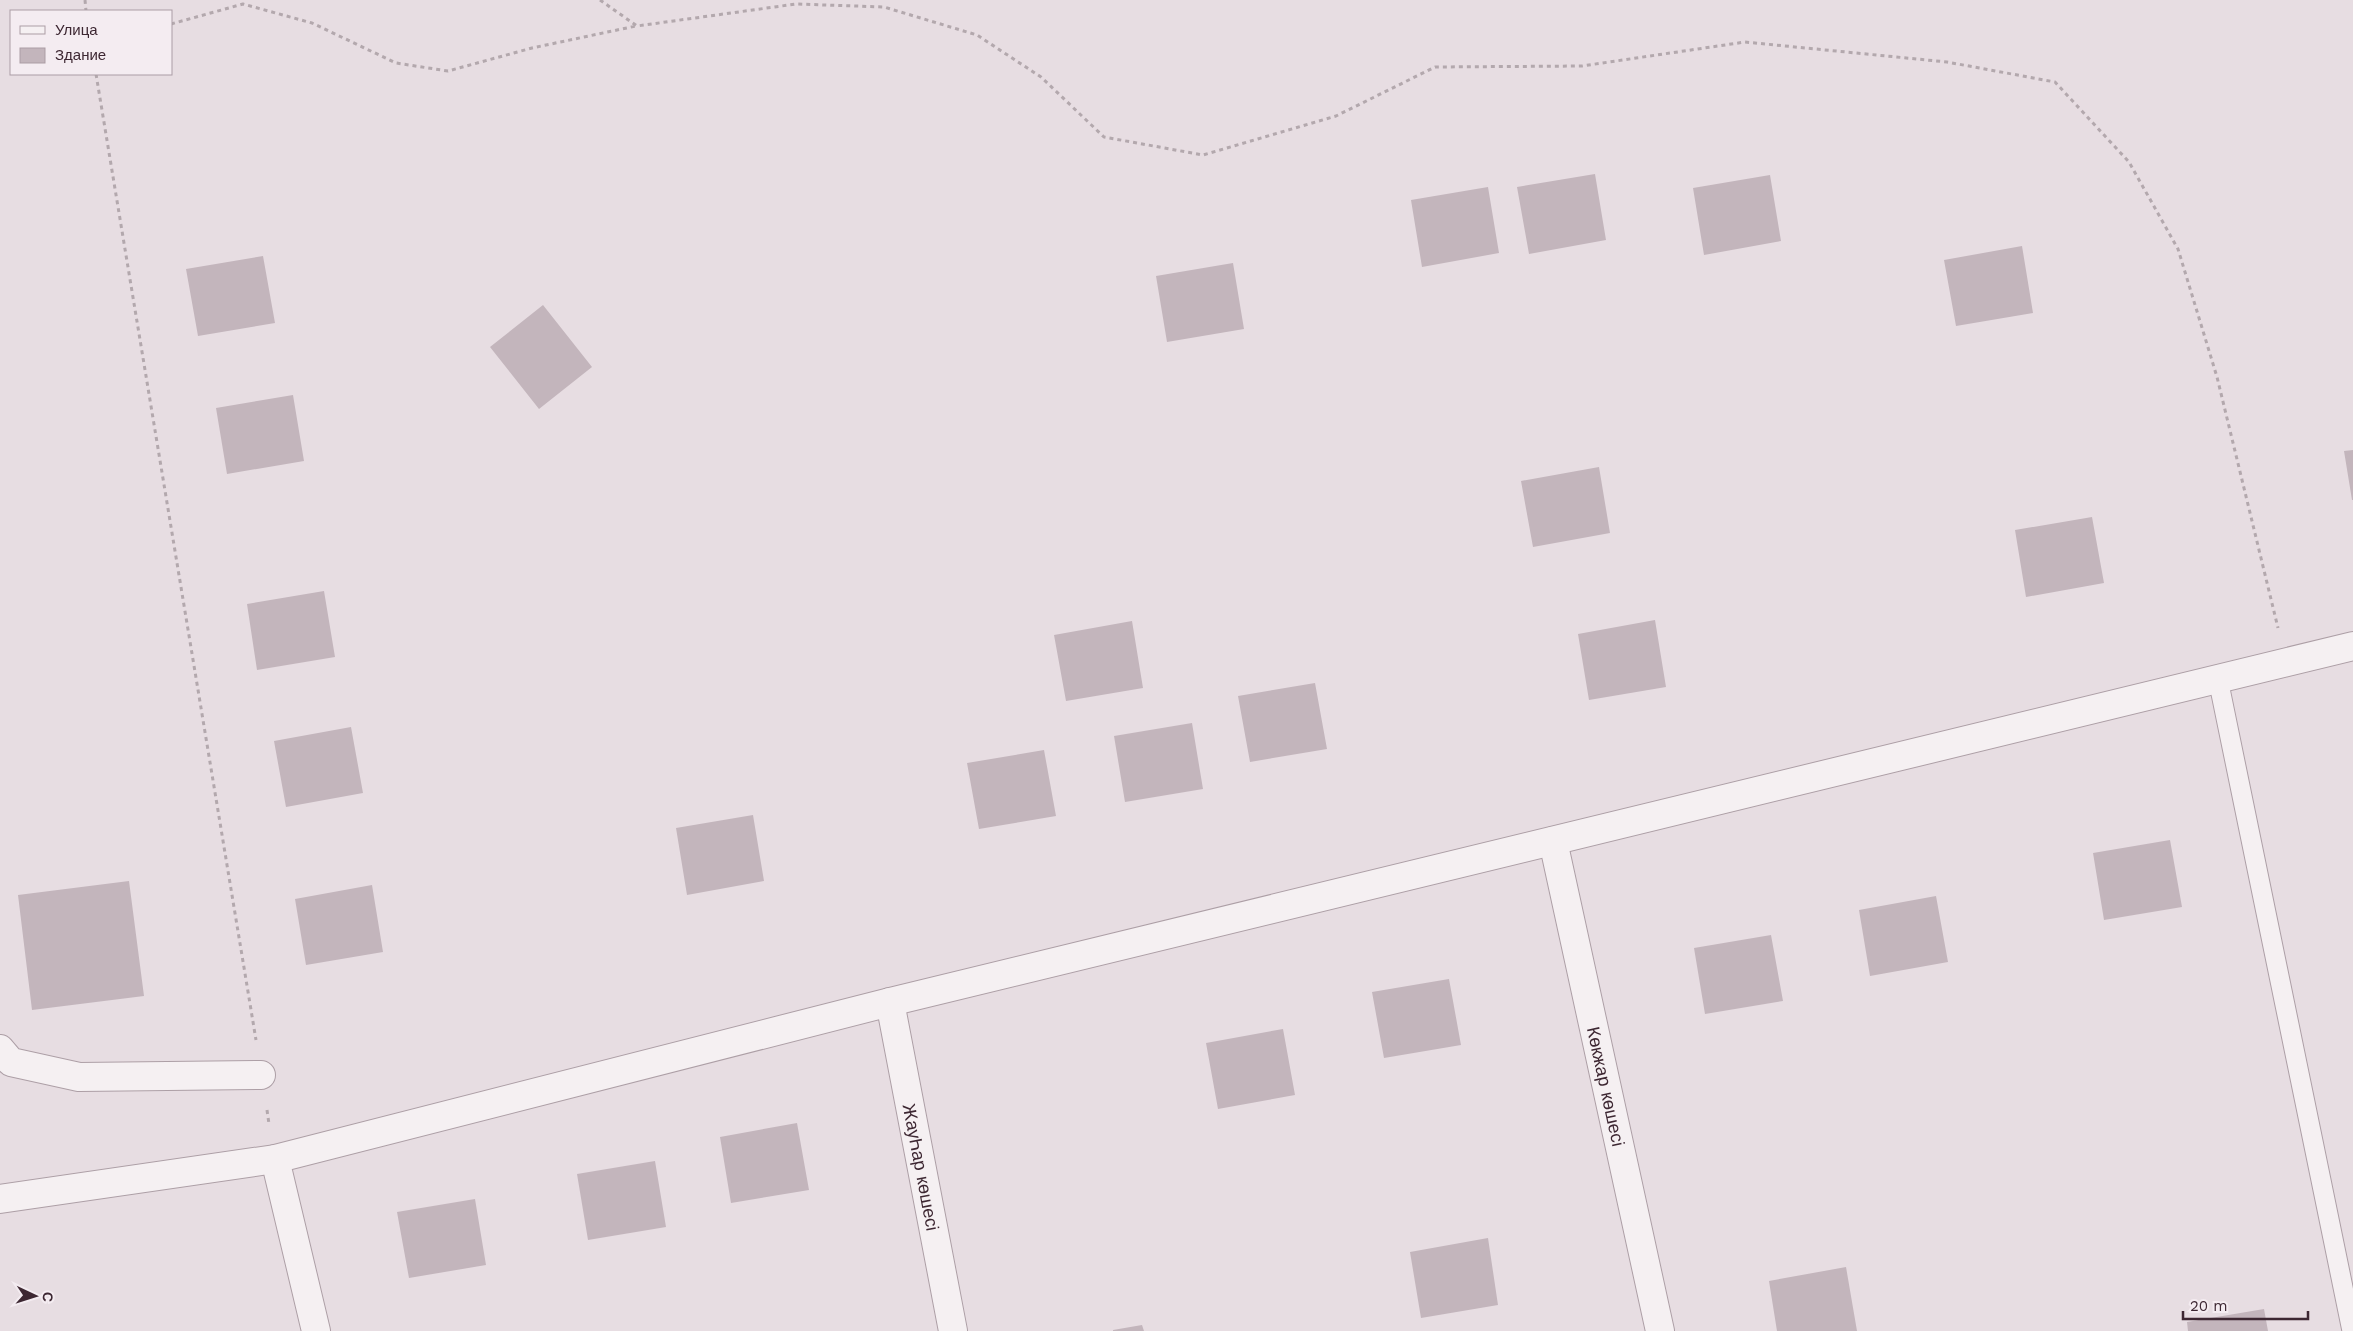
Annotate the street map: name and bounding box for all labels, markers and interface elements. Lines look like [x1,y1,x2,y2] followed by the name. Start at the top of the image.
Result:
[10,10,172,75] legend
[55,21,98,39] text: Улица
[55,46,106,64] text: Здание
[1583,1024,1630,1148] street label: Көкжар көшесі
[899,1102,944,1232] street label: ЖауҺар көшесі
[10,1271,60,1321] north arrow
[2183,1288,2308,1320] scale bar
[40,1291,56,1303] text: С
[2190,1297,2228,1315] text: 20 m

